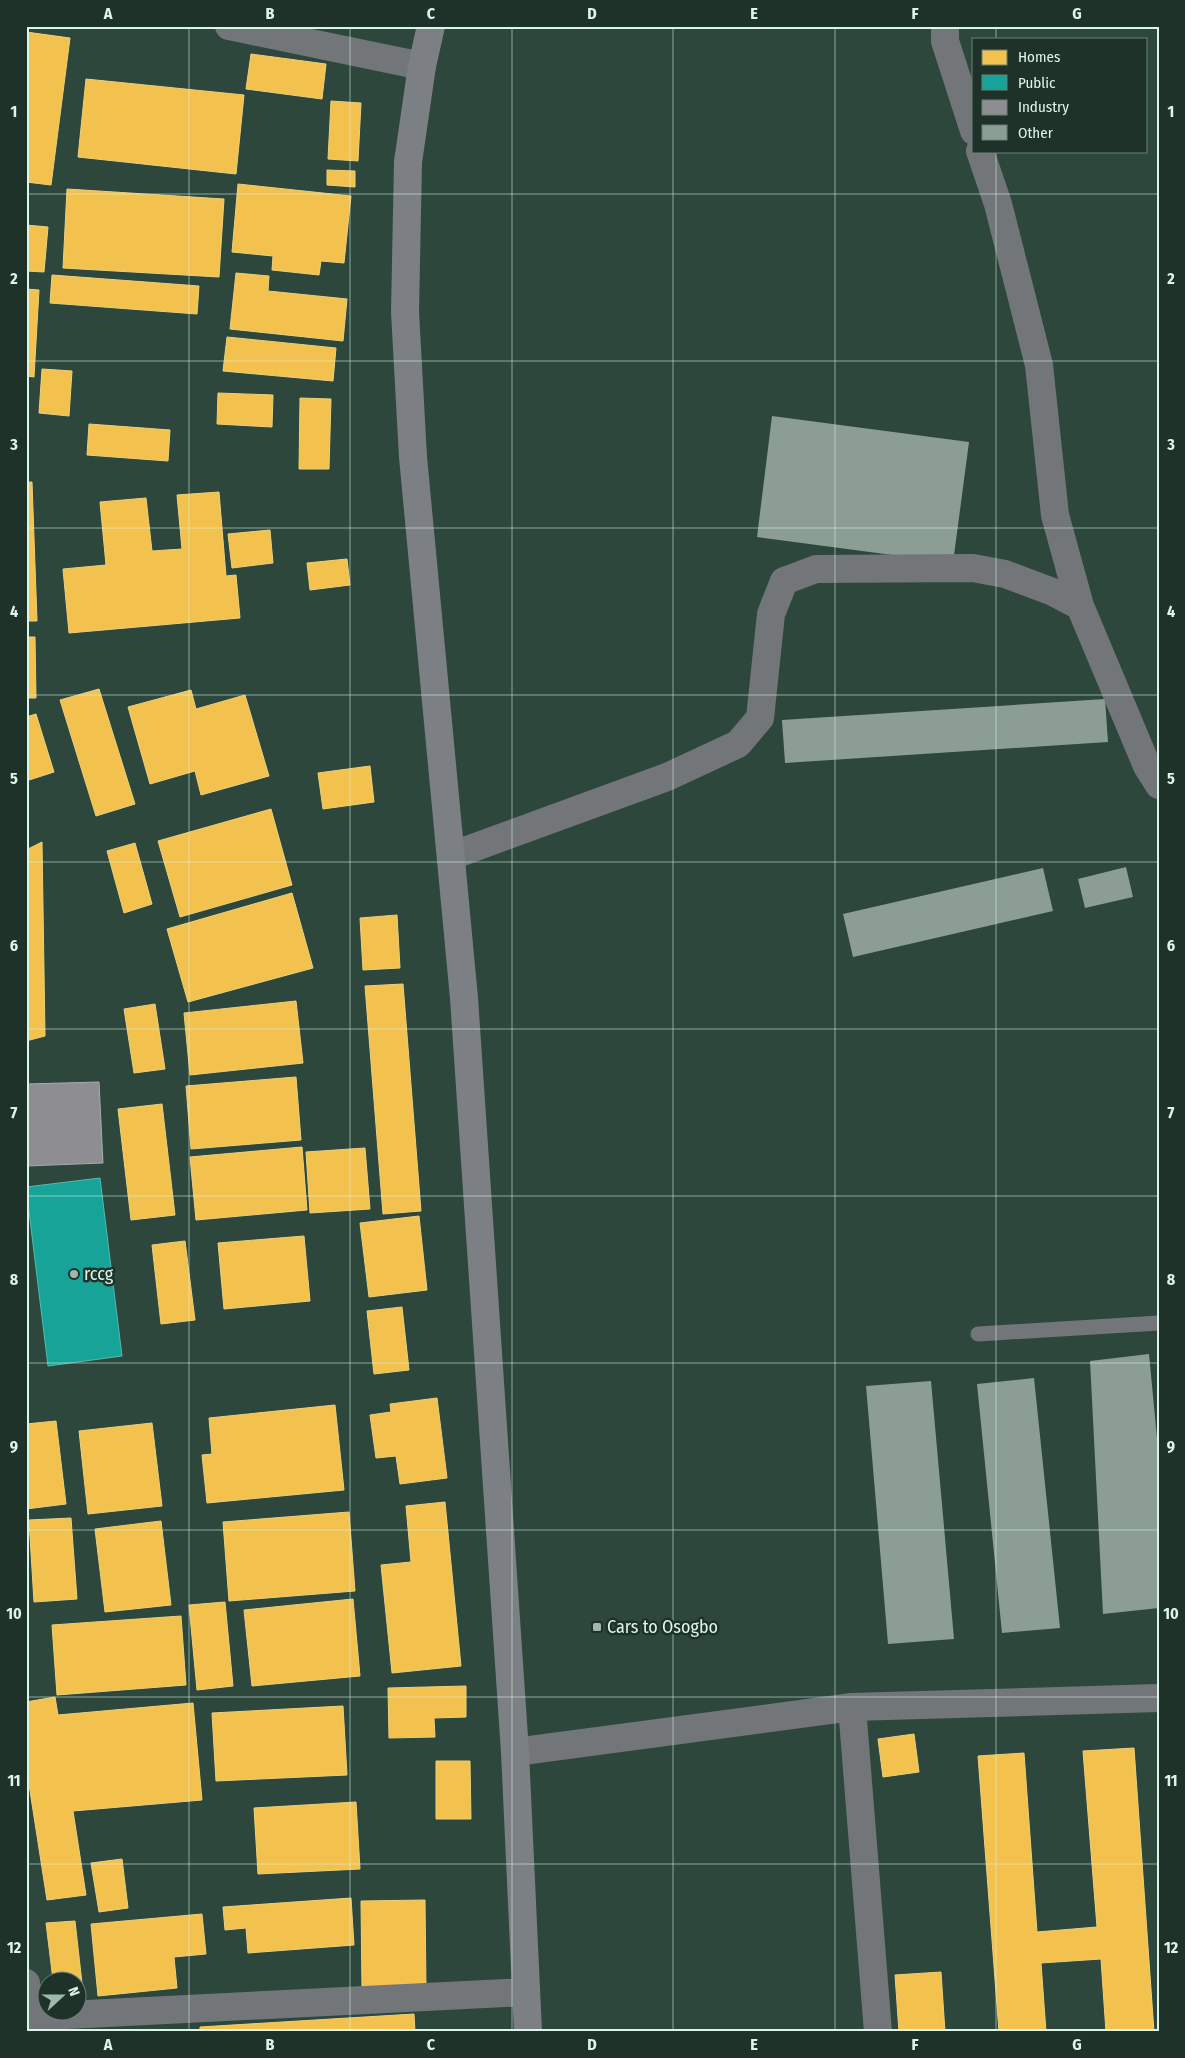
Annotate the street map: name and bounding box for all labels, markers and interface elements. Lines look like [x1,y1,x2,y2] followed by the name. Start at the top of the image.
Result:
[103,4,113,23] text: A
[266,4,275,23] text: B
[427,4,436,23] text: C
[587,4,597,23] text: D
[750,4,758,23] text: E
[911,4,919,23] text: F
[1072,4,1082,23] text: G
[972,38,1148,152] legend
[1018,48,1060,66] text: Homes
[1018,74,1056,92] text: Public
[1018,98,1069,116] text: Industry
[11,102,17,121] text: 1
[1168,102,1174,121] text: 1
[1018,124,1054,142] text: Other
[9,269,18,288] text: 2
[1166,269,1175,288] text: 2
[9,435,18,454] text: 3
[1166,435,1175,454] text: 3
[10,602,18,621] text: 4
[1167,602,1175,621] text: 4
[10,769,18,788] text: 5
[1167,769,1175,788] text: 5
[10,936,18,955] text: 6
[1167,936,1175,955] text: 6
[11,1103,18,1122] text: 7
[1168,1103,1175,1122] text: 7
[84,1263,114,1285] place label: rccg
[68,1268,80,1280] marker: rccg
[10,1270,19,1289] text: 8
[1167,1270,1176,1289] text: 8
[10,1437,18,1456] text: 9
[1167,1437,1175,1456] text: 9
[6,1604,22,1623] text: 10
[1163,1604,1179,1623] text: 10
[607,1616,718,1638] place label: Cars to Osogbo
[591,1621,603,1633] marker: Cars to Osogbo
[7,1771,21,1790] text: 11
[1164,1771,1178,1790] text: 11
[7,1938,22,1957] text: 12
[1164,1938,1179,1957] text: 12
[38,1970,88,2020] north arrow
[64,1985,83,1998] text: N
[103,2035,113,2054] text: A
[266,2035,275,2054] text: B
[427,2035,436,2054] text: C
[587,2035,597,2054] text: D
[750,2035,758,2054] text: E
[911,2035,919,2054] text: F
[1072,2035,1082,2054] text: G

